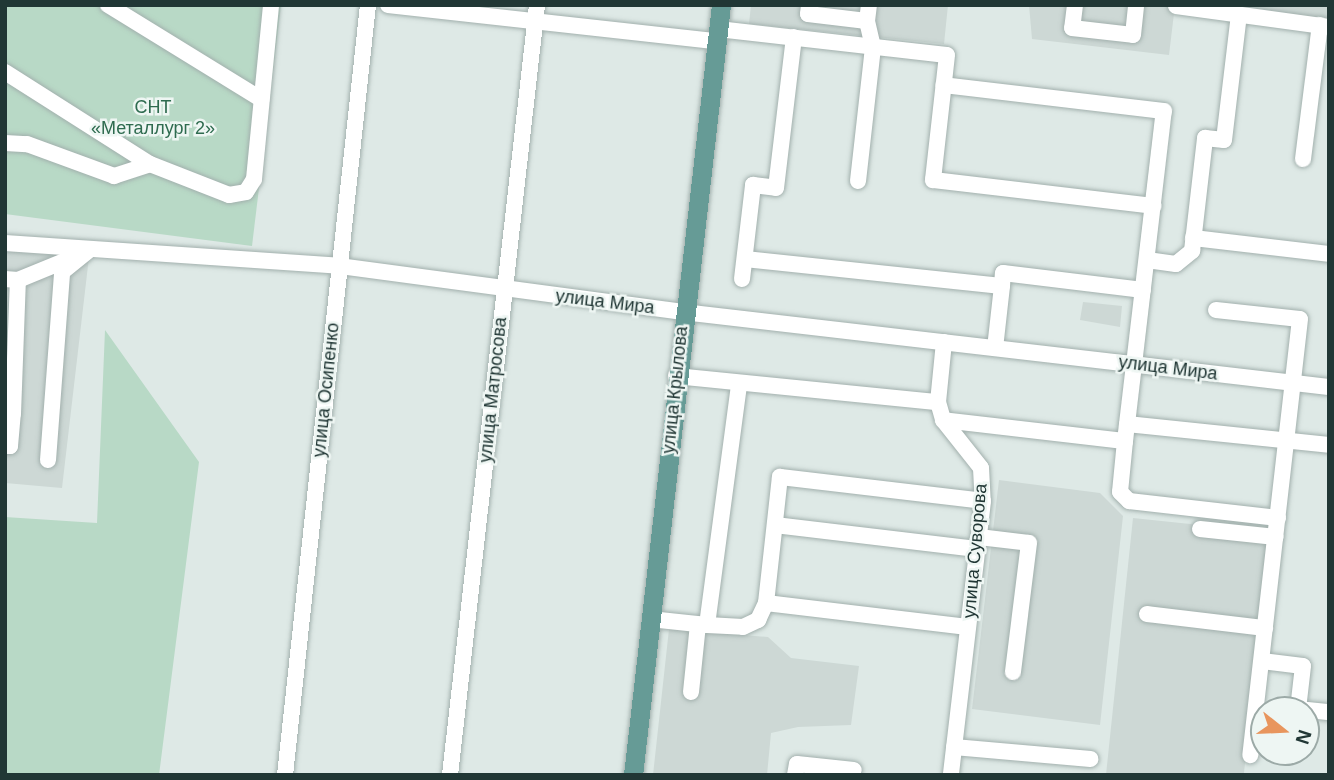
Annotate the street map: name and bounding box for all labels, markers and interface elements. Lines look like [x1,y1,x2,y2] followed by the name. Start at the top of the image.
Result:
[91,97,215,140] park label: СНТ «Металлург 2»
[554,285,656,319] street label: улица Мира
[475,316,511,464] street label: улица Матросова
[308,322,344,458] street label: улица Осипенко
[658,325,692,455] street label: улица Крылова
[1117,351,1219,385] street label: улица Мира
[958,483,992,619] street label: улица Суворова
[1250,696,1320,766] north arrow
[1291,727,1316,747] text: N

